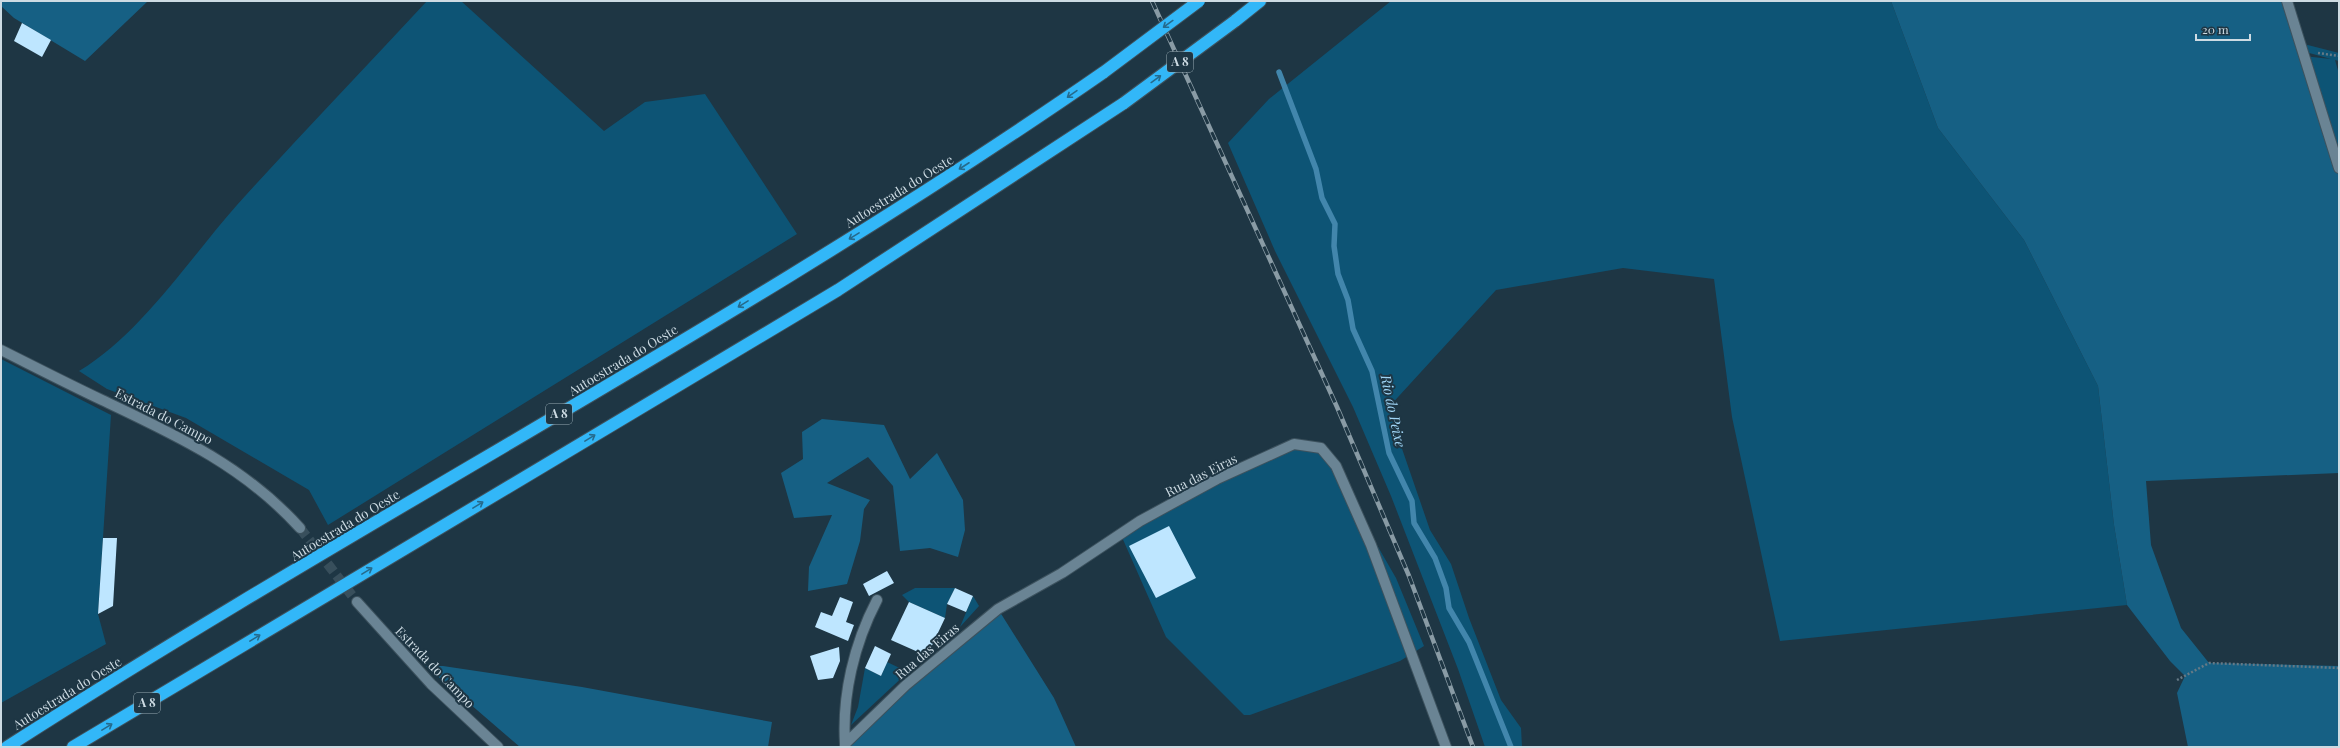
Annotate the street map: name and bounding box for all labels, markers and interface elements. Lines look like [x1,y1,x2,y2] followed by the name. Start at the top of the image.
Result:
[2196,16,2250,42] scale bar
[1163,20,1174,28] one-way arrow
[2202,21,2229,37] text: 20 m
[1167,52,1193,72] road number: A 8
[1150,75,1161,84] one-way arrow
[1066,90,1077,98] one-way arrow
[841,150,956,231] street label: Autoestrada do Oeste
[958,163,970,171] one-way arrow
[848,232,860,240] one-way arrow
[738,300,749,308] one-way arrow
[564,320,681,399] street label: Autoestrada do Oeste
[1376,372,1410,449] water label: Rio do Peixe
[113,384,216,447] street label: Estrada do Campo
[546,404,572,424] road number: A 8
[584,434,595,442] one-way arrow
[1162,449,1240,500] street label: Rua das Eiras
[286,485,403,564] street label: Autoestrada do Oeste
[472,500,484,508] one-way arrow
[361,567,373,575] one-way arrow
[891,619,962,682] street label: Rua das Eiras
[392,622,479,711] street label: Estrada do Campo
[249,634,261,642] one-way arrow
[9,652,124,733] street label: Autoestrada do Oeste
[134,693,160,713] road number: A 8
[101,723,112,731] one-way arrow

